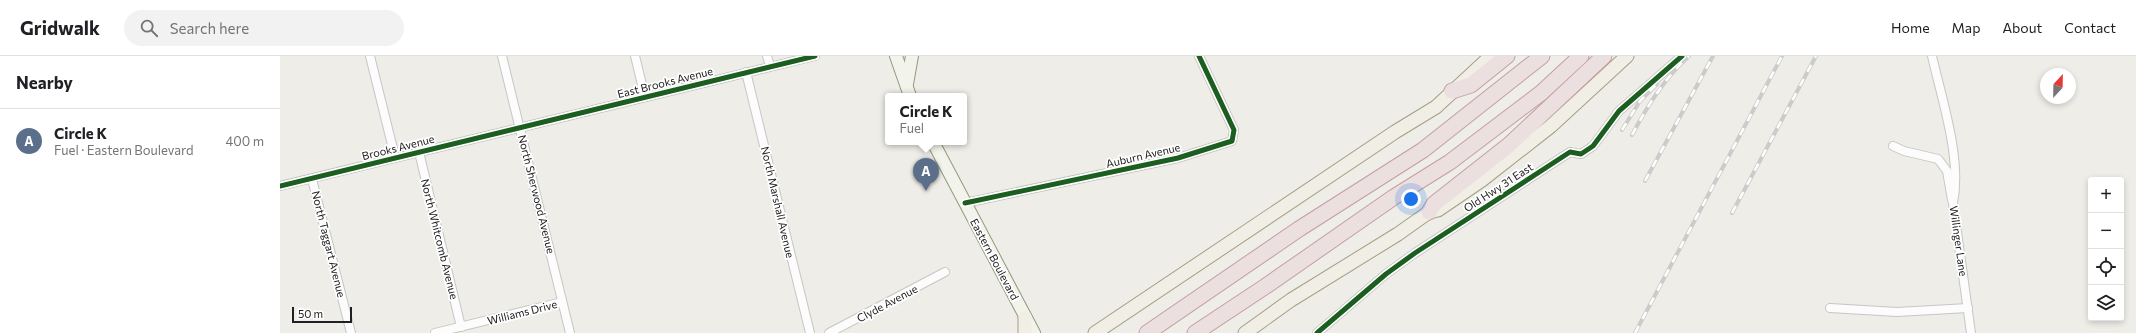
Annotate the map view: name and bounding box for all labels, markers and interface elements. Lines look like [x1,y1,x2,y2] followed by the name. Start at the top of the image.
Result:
[124,10,404,46] search box
[20,16,100,39] text: Gridwalk
[138,17,160,39] icon: search
[170,19,249,37] text: Search here
[1891,19,1930,36] text: Home
[1952,19,1980,36] text: Map
[2002,19,2042,36] text: About
[2064,19,2116,36] text: Contact
[616,64,714,100] street label: East Brooks Avenue
[2040,68,2076,104] north arrow
[16,72,73,93] text: Nearby
[885,93,967,145] popup
[899,102,953,120] text: Circle K
[899,120,924,136] text: Fuel
[54,124,107,142] text: Circle K
[360,132,436,162] street label: Brooks Avenue
[24,133,34,149] text: A
[225,133,264,149] text: 400 m
[516,133,558,255] street label: North Sherwood Avenue
[1105,140,1182,170] street label: Auburn Avenue
[54,142,194,158] text: Fuel · Eastern Boulevard
[759,145,797,259] street label: North Marshall Avenue
[913,158,939,191] pin: A
[1461,160,1535,214] street label: Old Hwy 31 East
[419,177,461,301] street label: North Whitcomb Avenue
[2088,177,2124,321] map controls
[2088,177,2124,213] button: +
[309,189,349,299] street label: North Taggart Avenue
[1401,189,1421,209] your location
[1948,205,1970,277] street label: Willinger Lane
[2088,213,2124,249] button: −
[968,216,1022,302] street label: Eastern Boulevard
[2088,249,2124,285] button: locate
[854,281,920,324] street label: Clyde Avenue
[2088,285,2124,321] button: layers
[486,297,558,327] street label: Williams Drive
[292,305,352,324] scale bar
[298,307,323,320] text: 50 m

